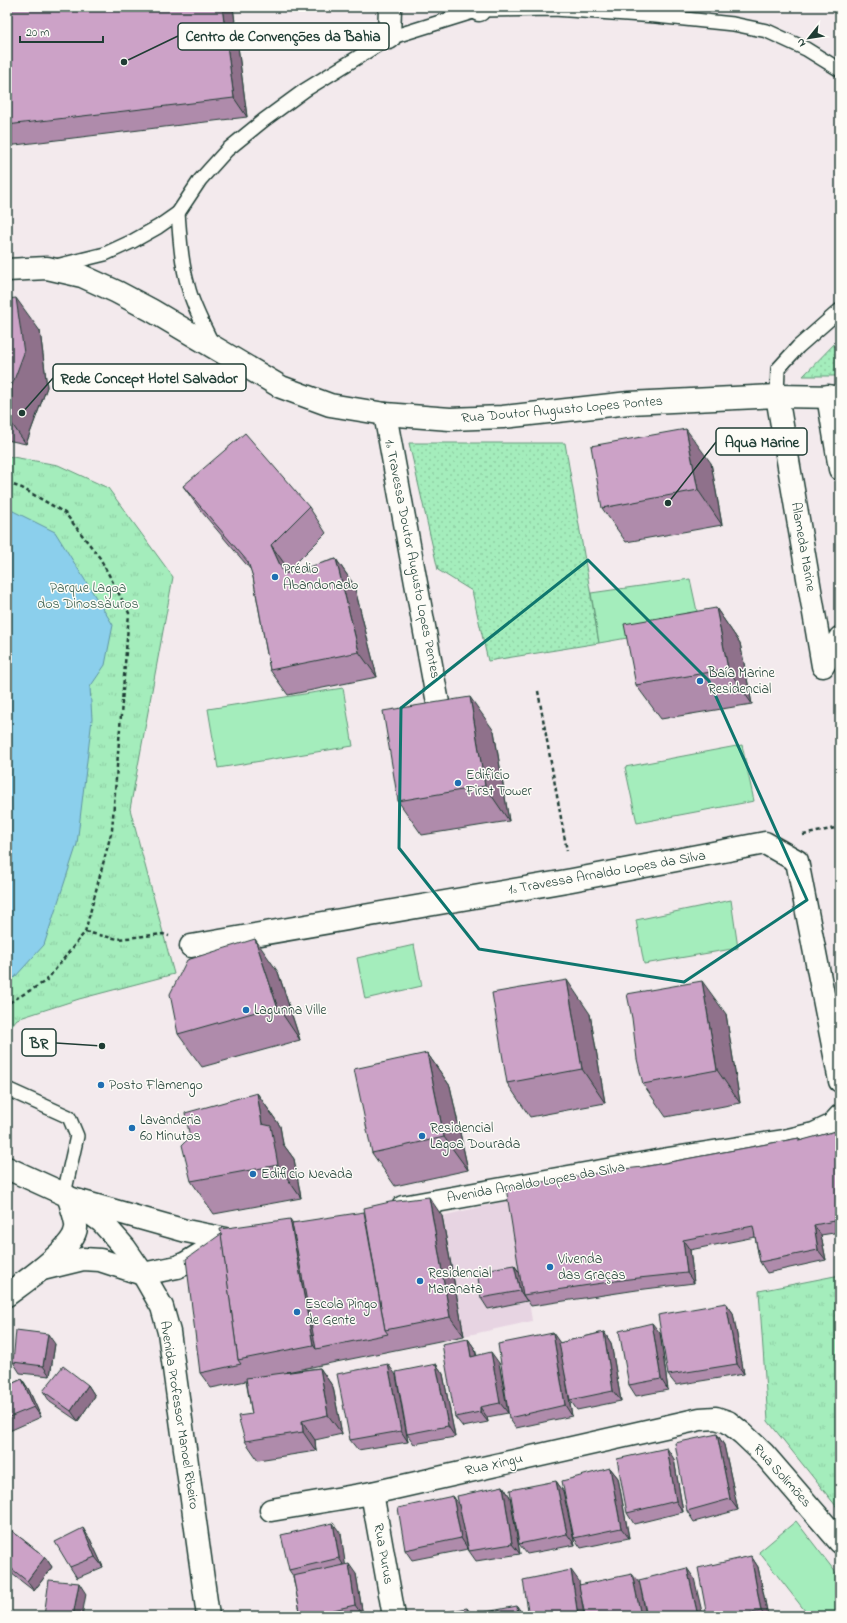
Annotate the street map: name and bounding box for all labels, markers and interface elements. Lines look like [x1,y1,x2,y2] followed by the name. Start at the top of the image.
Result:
[20,18,103,44] scale bar
[789,18,829,58] north arrow
[178,23,389,50] callout: Centro de Convenções da Bahia
[26,24,49,42] text: 20 m
[185,26,381,48] text: Centro de Convenções da Bahia
[792,35,810,50] text: N
[53,364,246,391] callout: Rede Concept Hotel Salvador
[59,368,238,390] text: Rede Concept Hotel Salvador
[460,391,664,430] street label: Rua Doutor Augusto Lopes Pontes
[716,428,807,455] callout: Aqua Marine
[725,432,801,454] text: Aqua Marine
[377,438,446,681] street label: 1ª Travessa Doutor Augusto Lopes Pentes
[785,501,821,594] street label: Alameda Marine
[283,559,358,596] place label: Prédio Abandonado
[270,572,280,582] marker: Prédio Abandonado
[37,578,139,615] park label: Parque Lagoa dos Dinossauros
[707,663,775,700] place label: Baía Marine Residencial
[695,676,705,686] marker: Baía Marine Residencial
[465,765,532,802] place label: Edifício First Tower
[453,778,463,788] marker: Edifício First Tower
[507,845,707,901] street label: 1ª Travessa Arnaldo Lopes da Silva
[254,1000,327,1022] place label: Lagunna Ville
[241,1005,251,1015] marker: Lagunna Ville
[22,1029,56,1056] callout: BR
[29,1033,49,1055] text: BR
[109,1075,203,1097] place label: Posto Flamengo
[96,1080,106,1090] marker: Posto Flamengo
[140,1110,201,1147] place label: Lavanderia 60 Minutos
[430,1118,520,1156] place label: Residencial Lagoa Dourada
[127,1123,137,1133] marker: Lavanderia 60 Minutos
[417,1131,427,1141] marker: Residencial Lagoa Dourada
[445,1157,627,1209] street label: Avenida Arnaldo Lopes da Silva
[261,1164,353,1185] place label: Edificio Nevada
[248,1169,258,1179] marker: Edificio Nevada
[557,1249,626,1286] place label: Vivenda das Graças
[545,1262,555,1272] marker: Vivenda das Graças
[428,1263,491,1300] place label: Residencial Maranata
[415,1276,425,1286] marker: Residencial Maranata
[305,1294,377,1331] place label: Escola Pingo de Gente
[292,1307,302,1317] marker: Escola Pingo de Gente
[154,1319,204,1511] street label: Avenida Professor Manoel Ribeiro
[748,1440,816,1512] street label: Rua Solimões
[463,1448,525,1483] street label: Rua Xingu
[367,1522,399,1586] street label: Rua Purus

